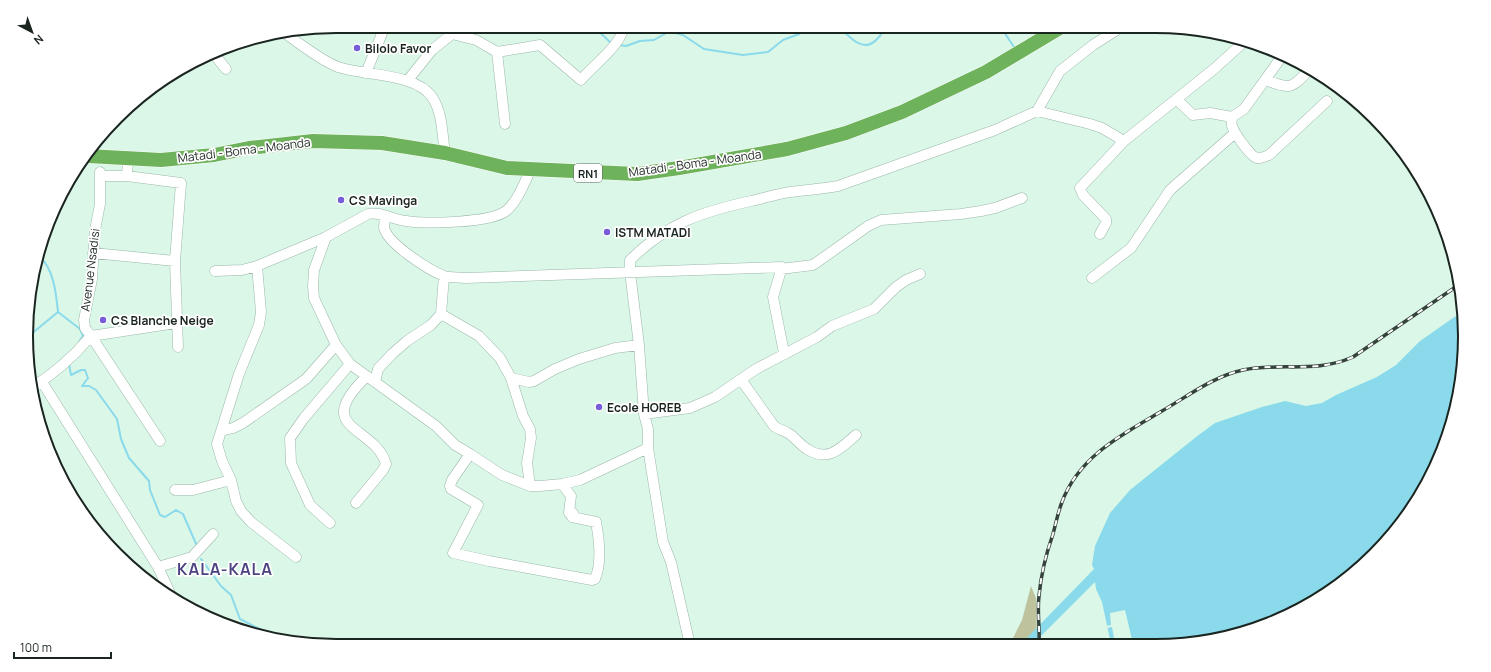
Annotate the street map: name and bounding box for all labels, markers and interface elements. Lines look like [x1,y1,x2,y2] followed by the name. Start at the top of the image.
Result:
[12,12,52,52] north arrow
[31,32,47,48] text: N
[365,40,431,57] place label: Bilolo Favor
[352,43,362,53] marker: Bilolo Favor
[177,133,311,167] street label: Matadi - Boma - Moanda
[628,145,762,181] street label: Matadi - Boma - Moanda
[574,164,602,182] road number: RN1
[349,192,417,209] place label: CS Mavinga
[336,195,346,205] marker: CS Mavinga
[615,224,691,241] place label: ISTM MATADI
[76,227,104,313] street label: Avenue Nsadisi
[602,227,612,237] marker: ISTM MATADI
[111,312,214,329] place label: CS Blanche Neige
[98,315,108,325] marker: CS Blanche Neige
[607,399,682,416] place label: Ecole HOREB
[594,402,604,412] marker: Ecole HOREB
[177,558,273,580] district label: KALA-KALA
[14,634,111,660] scale bar
[20,639,52,656] text: 100 m

